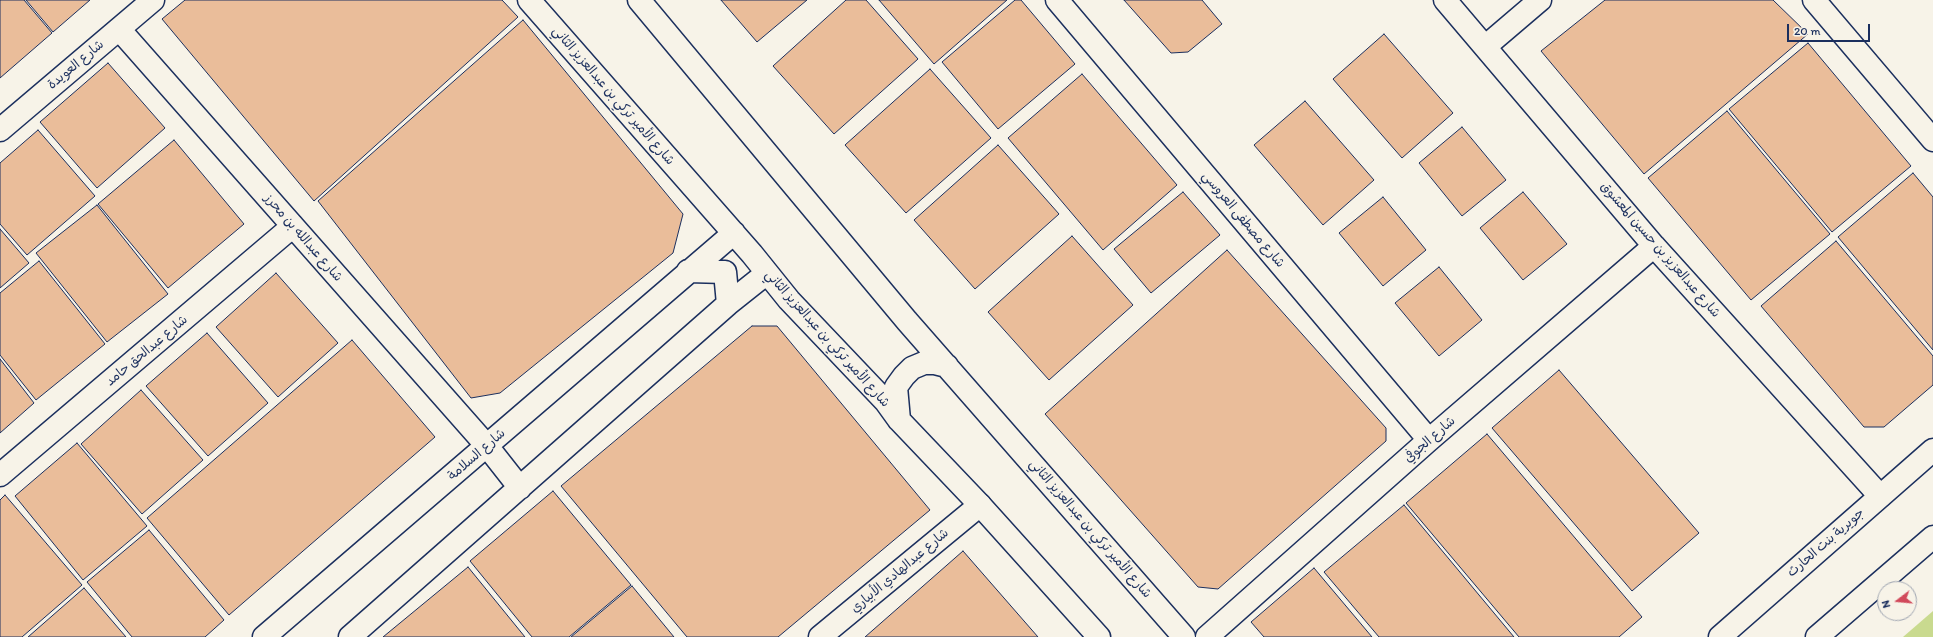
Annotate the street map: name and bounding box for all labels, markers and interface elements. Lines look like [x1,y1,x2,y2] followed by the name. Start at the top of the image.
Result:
[1789,16,1872,42] scale bar
[548,23,678,169] street label: شارع الأمير تركي بن عبدالعزيز الثاني
[1794,24,1821,38] text: 20 m
[45,37,107,93] street label: شارع العويدة
[1198,169,1288,271] street label: شارع مصطفى العروسي
[1597,179,1723,321] street label: شارع عبدالعزيز بن حسين المعشوق
[261,191,345,285] street label: شارع عبدالله بن محرز
[761,267,893,411] street label: شارع الأمير تركي بن عبدالعزيز الثاني
[103,312,191,390] street label: شارع عبدالحق حامد
[1401,414,1459,466] street label: شارع الجوفي
[445,426,509,484] street label: شارع السلامة
[1025,456,1155,602] street label: شارع الأمير تركي بن عبدالعزيز الثاني
[1784,505,1868,581] street label: جويرية بنت الحارث
[848,525,952,617] street label: شارع عبدالهادي الأبياري
[1877,581,1917,621] north arrow
[1879,599,1893,610] text: N

